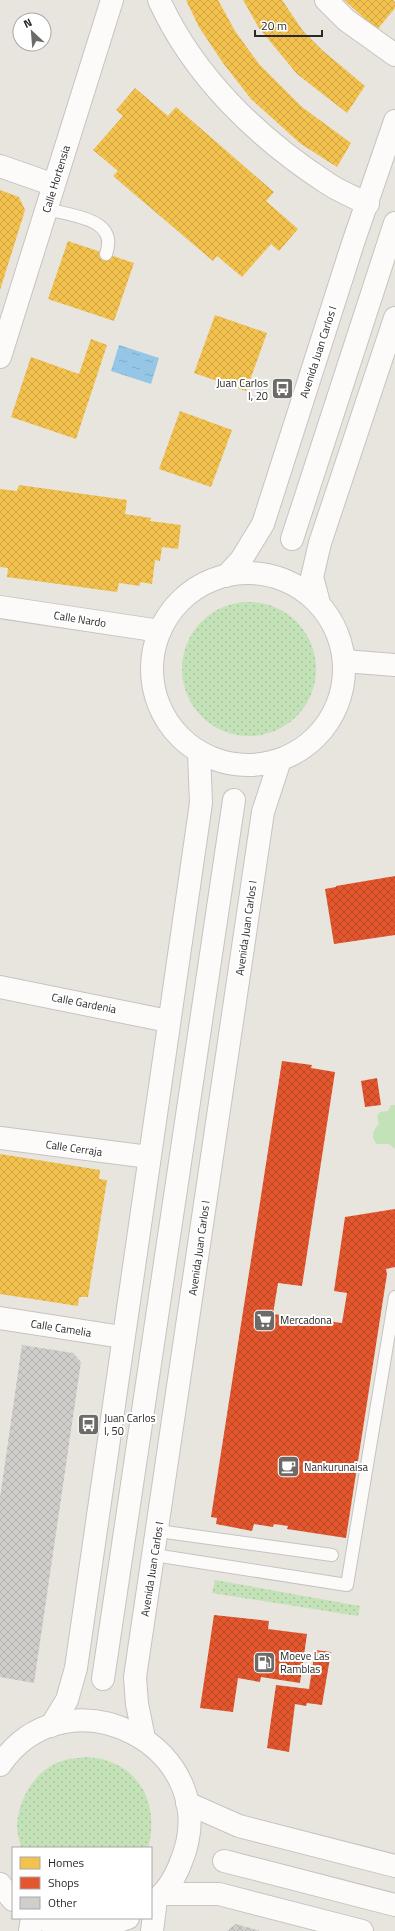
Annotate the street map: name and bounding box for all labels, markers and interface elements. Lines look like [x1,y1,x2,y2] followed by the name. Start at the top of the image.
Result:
[12,12,52,52] north arrow
[255,12,322,38] scale bar
[21,14,35,32] text: N
[261,16,287,35] text: 20 m
[38,143,74,215] street label: Calle Hortensia
[296,304,340,400] street label: Avenida Juan Carlos I
[216,375,268,404] place label: Juan Carlos I, 20
[270,376,296,402] bus stop icon: Juan Carlos I, 20
[53,607,108,631] street label: Calle Nardo
[231,879,261,977] street label: Avenida Juan Carlos I
[50,989,118,1017] street label: Calle Gardenia
[45,1136,104,1160] street label: Calle Cerraja
[184,1199,214,1297] street label: Avenida Juan Carlos I
[251,1307,277,1333] supermarket icon: Mercadona
[280,1312,332,1328] place label: Mercadona
[29,1315,93,1341] street label: Calle Camelia
[104,1410,156,1439] place label: Juan Carlos I, 50
[75,1411,101,1437] bus stop icon: Juan Carlos I, 50
[275,1454,301,1480] cafe icon: Nankurunaisa
[304,1459,369,1475] place label: Nankurunaisa
[137,1520,167,1618] street label: Avenida Juan Carlos I
[280,1648,330,1677] place label: Moeve Las Ramblas
[252,1649,278,1675] fuel station icon: Moeve Las Ramblas
[12,1847,152,1919] legend
[48,1853,84,1872] text: Homes
[48,1873,80,1892] text: Shops
[48,1893,77,1912] text: Other

